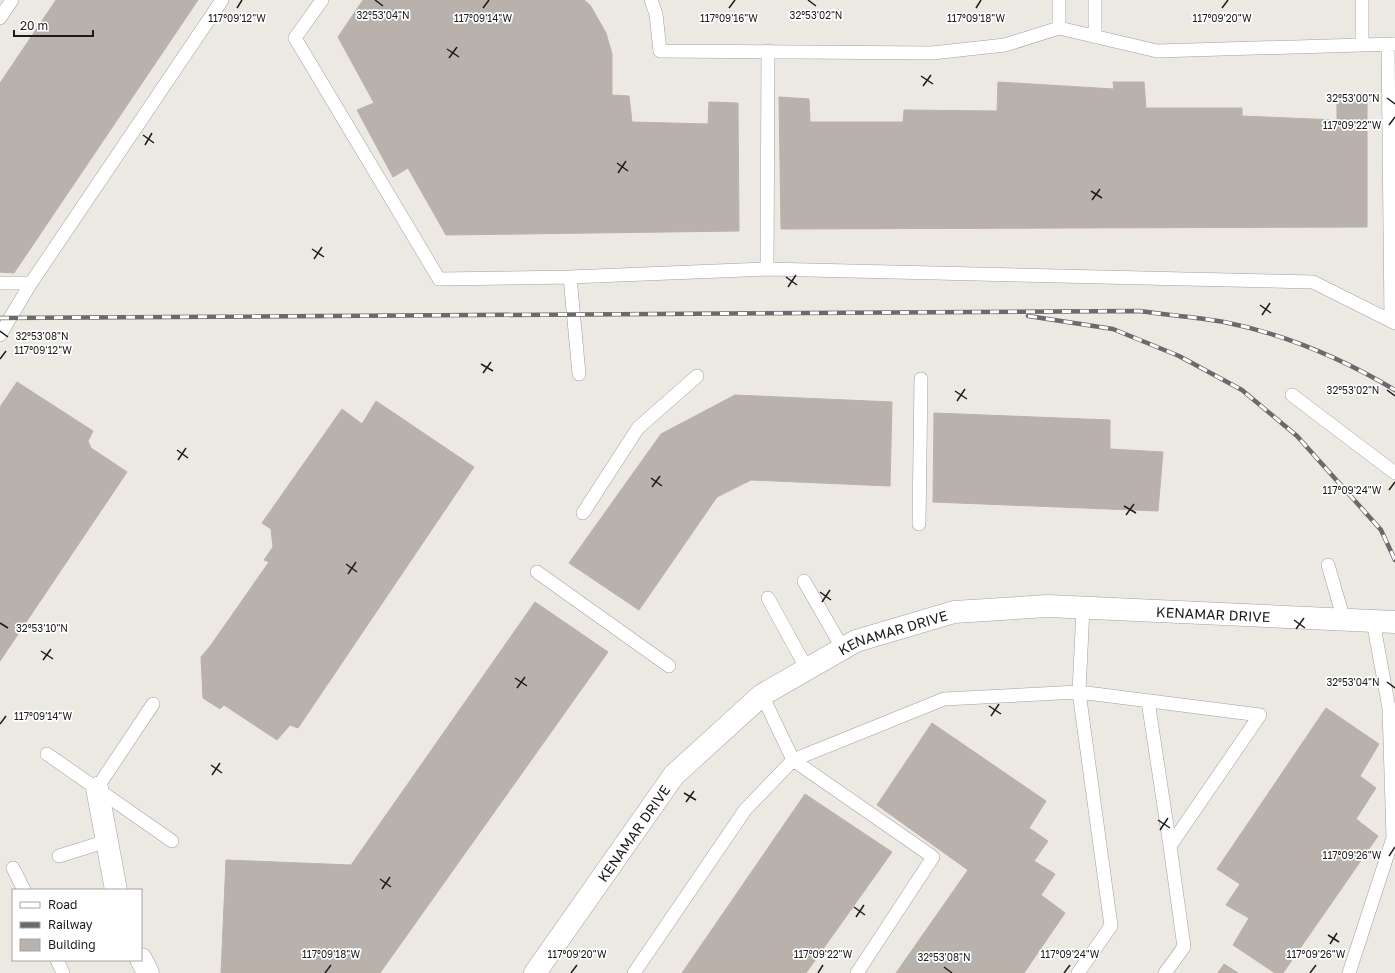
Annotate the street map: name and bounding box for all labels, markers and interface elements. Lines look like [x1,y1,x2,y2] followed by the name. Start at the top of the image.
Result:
[356,9,410,21] text: 32°53'04"N
[790,9,842,21] text: 32°53'02"N
[14,12,93,38] scale bar
[208,12,266,24] text: 117°09'12"W
[454,12,512,24] text: 117°09'14"W
[700,12,758,24] text: 117°09'16"W
[947,12,1005,24] text: 117°09'18"W
[1192,12,1252,24] text: 117°09'20"W
[20,18,48,33] text: 20 m
[1326,92,1380,104] text: 32°53'00"N
[1323,119,1382,131] text: 117°09'22"W
[15,330,69,342] text: 32°53'08"N
[14,344,72,356] text: 117°09'12"W
[1327,384,1379,396] text: 32°53'02"N
[1323,484,1382,496] text: 117°09'24"W
[1156,602,1271,625] street label: KENAMAR DRIVE
[835,606,949,658] street label: KENAMAR DRIVE
[16,622,68,634] text: 32°53'10"N
[1326,676,1380,688] text: 32°53'04"N
[14,710,72,722] text: 117°09'14"W
[593,781,673,885] street label: KENAMAR DRIVE
[1323,849,1382,861] text: 117°09'26"W
[12,889,142,961] legend
[48,897,77,912] text: Road
[48,917,93,932] text: Railway
[48,937,96,952] text: Building
[302,948,360,960] text: 117°09'18"W
[547,948,607,960] text: 117°09'20"W
[794,948,853,960] text: 117°09'22"W
[1041,948,1100,960] text: 117°09'24"W
[1287,948,1346,960] text: 117°09'26"W
[917,951,971,963] text: 32°53'08"N

